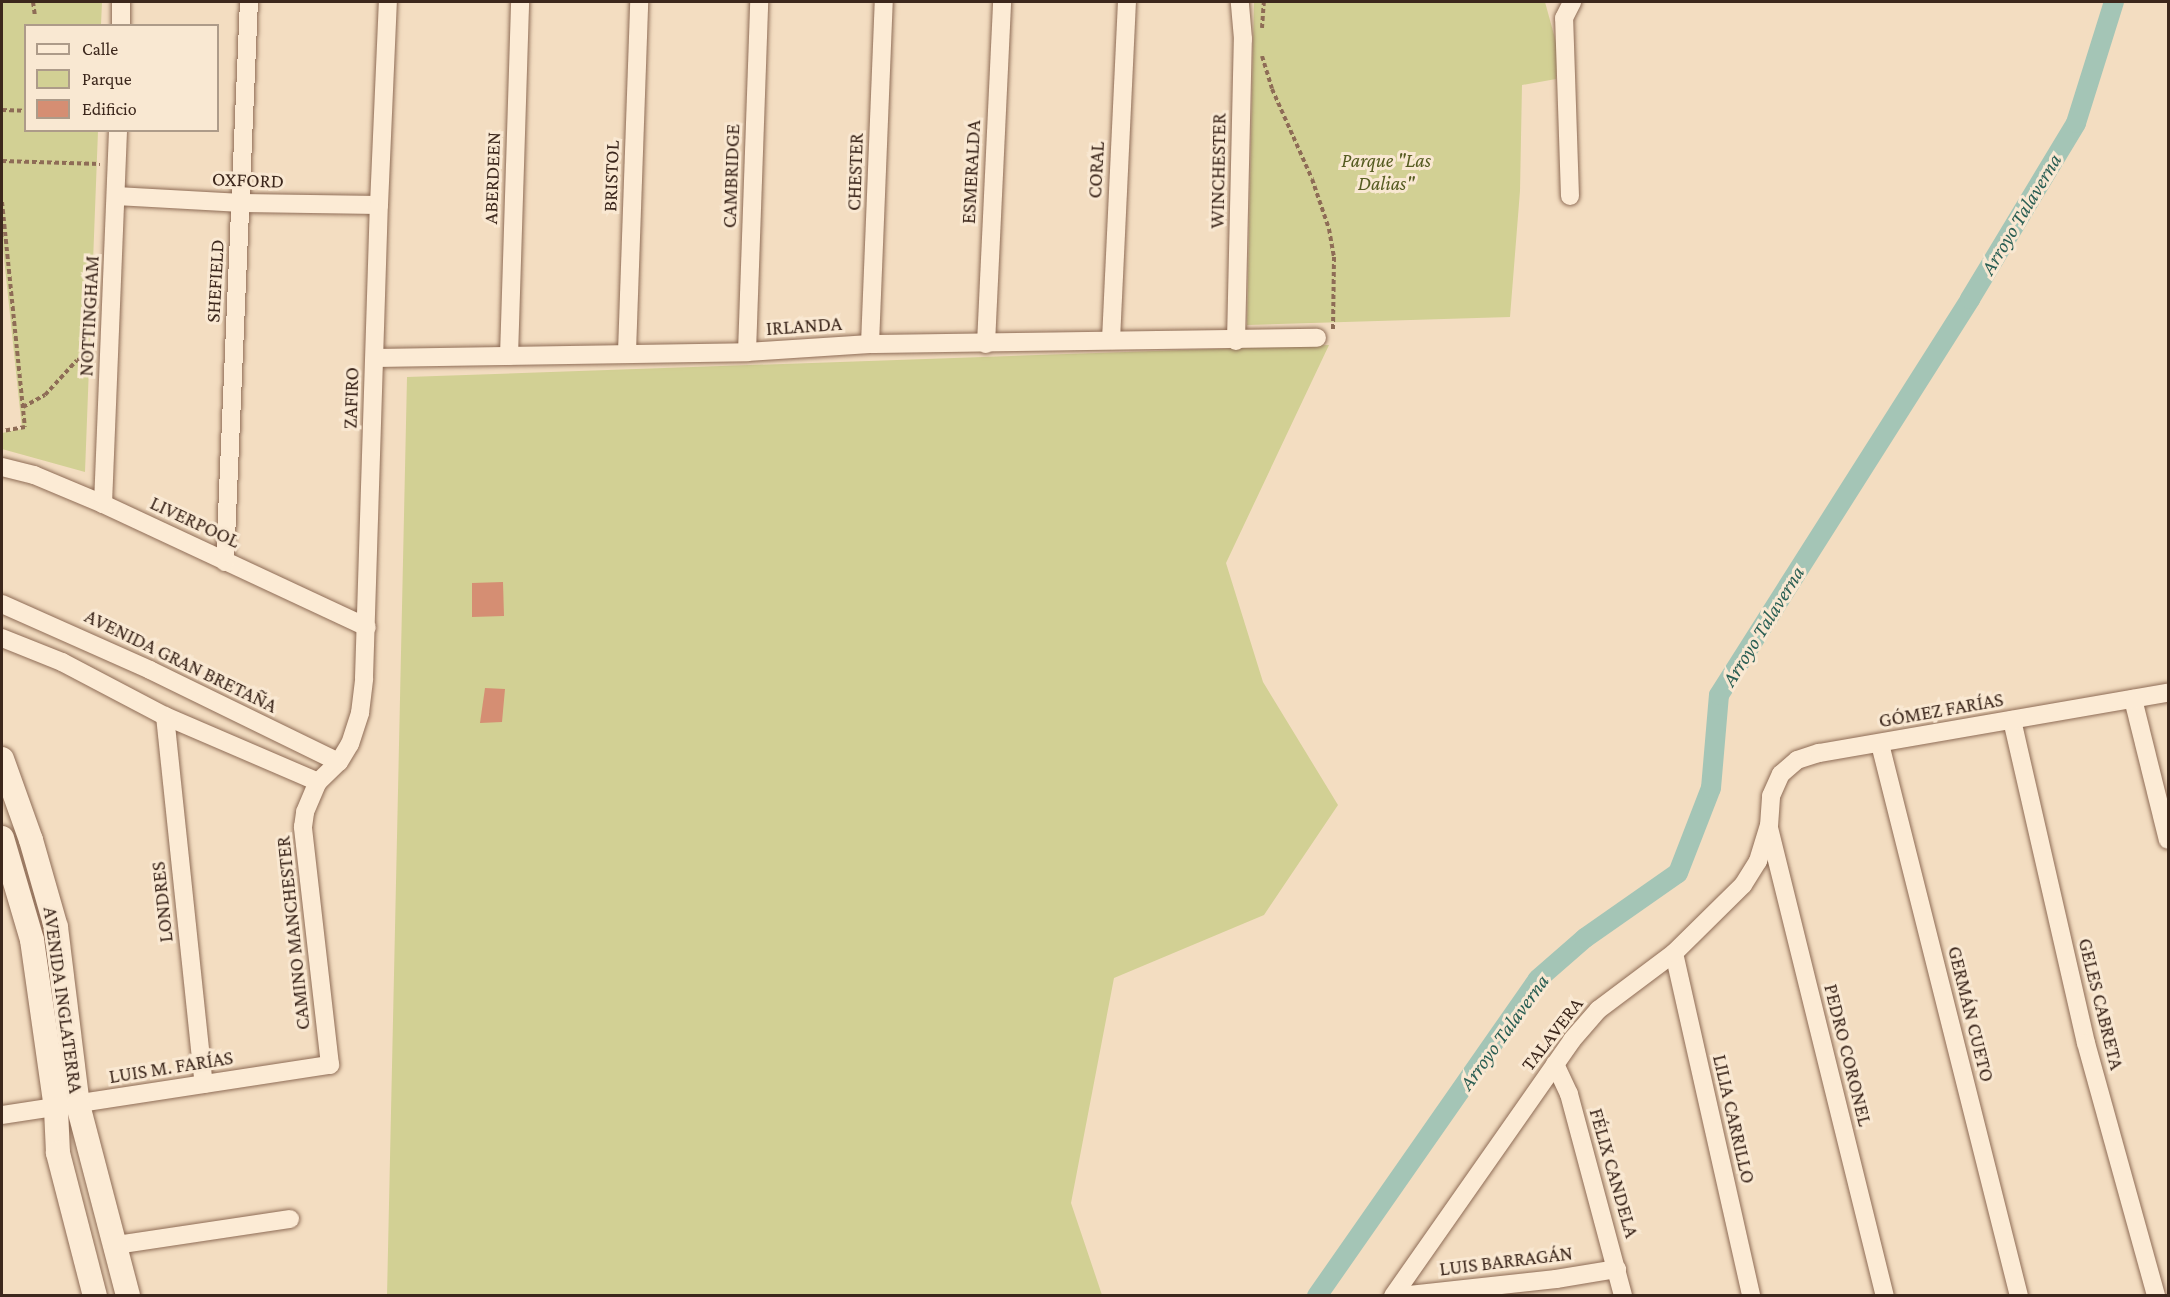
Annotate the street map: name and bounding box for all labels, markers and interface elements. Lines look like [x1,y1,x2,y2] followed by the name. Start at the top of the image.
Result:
[24,24,219,132] legend
[82,39,118,59] text: Calle
[82,69,132,89] text: Parque
[82,99,137,119] text: Edificio
[1205,113,1231,229] street label: WINCHESTER
[956,119,986,225] street label: ESMERALDA
[717,123,745,229] street label: CAMBRIDGE
[478,131,506,225] street label: ABERDEEN
[842,133,868,211] street label: CHESTER
[598,140,624,212] street label: BRISTOL
[1083,141,1109,199] street label: CORAL
[1341,149,1431,196] park label: Parque "Las Dalias"
[1975,149,2067,279] water label: Arroyo Talaverna
[212,167,284,193] street label: OXFORD
[201,239,229,323] street label: SHEFIELD
[74,255,104,377] street label: NOTTINGHAM
[765,311,843,341] street label: IRLANDA
[338,367,364,429] street label: ZAFIRO
[146,491,244,553] street label: LIVERPOOL
[1716,561,1810,691] water label: Arroyo Talaverna
[81,604,281,718] street label: AVENIDA GRAN BRETAÑA
[1877,687,2005,733] street label: GÓMEZ FARÍAS
[271,835,315,1031] street label: CAMINO MANCHESTER
[146,860,178,944] street label: LONDRES
[38,905,88,1095] street label: AVENIDA INGLATERRA
[2073,936,2129,1072] street label: GELES CABRETA
[1943,944,1999,1084] street label: GERMÁN CUETO
[1454,969,1554,1095] water label: Arroyo Talaverna
[1819,981,1877,1129] street label: PEDRO CORONEL
[1516,992,1588,1076] street label: TALAVERA
[107,1045,235,1089] street label: LUIS M. FARÍAS
[1708,1052,1760,1186] street label: LILIA CARRILLO
[1584,1106,1644,1240] street label: FÉLIX CANDELA
[1438,1241,1574,1281] street label: LUIS BARRAGÁN

